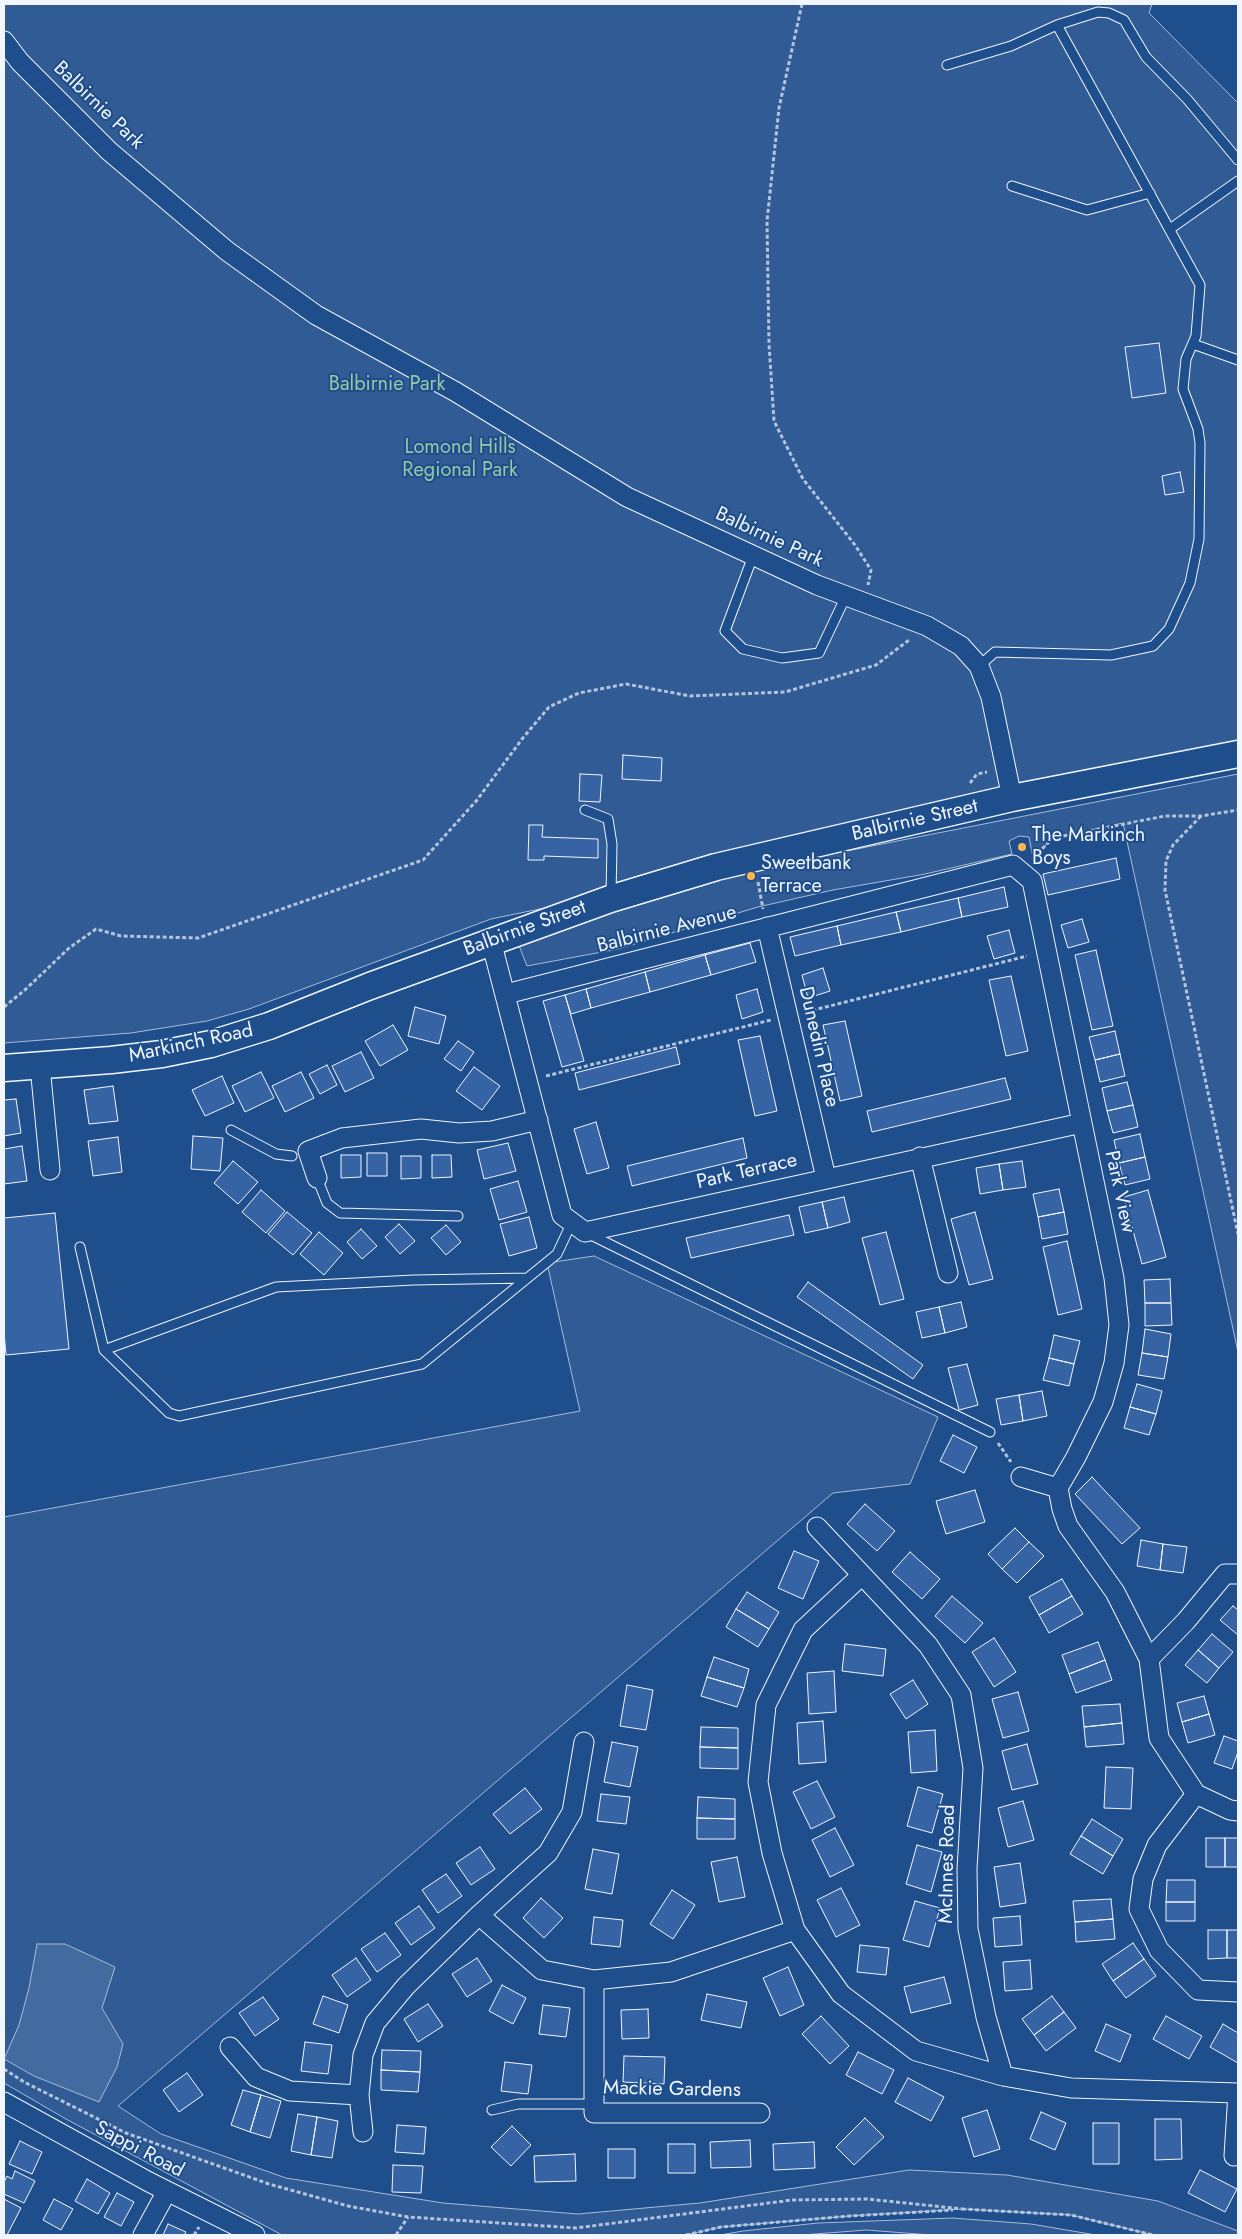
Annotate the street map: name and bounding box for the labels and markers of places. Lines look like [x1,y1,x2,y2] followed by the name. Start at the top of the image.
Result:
[1032,824,1145,871] place label: The Markinch Boys
[1016,841,1028,853] marker: The Markinch Boys
[761,852,851,899] place label: Sweetbank Terrace
[745,870,757,882] marker: Sweetbank Terrace

